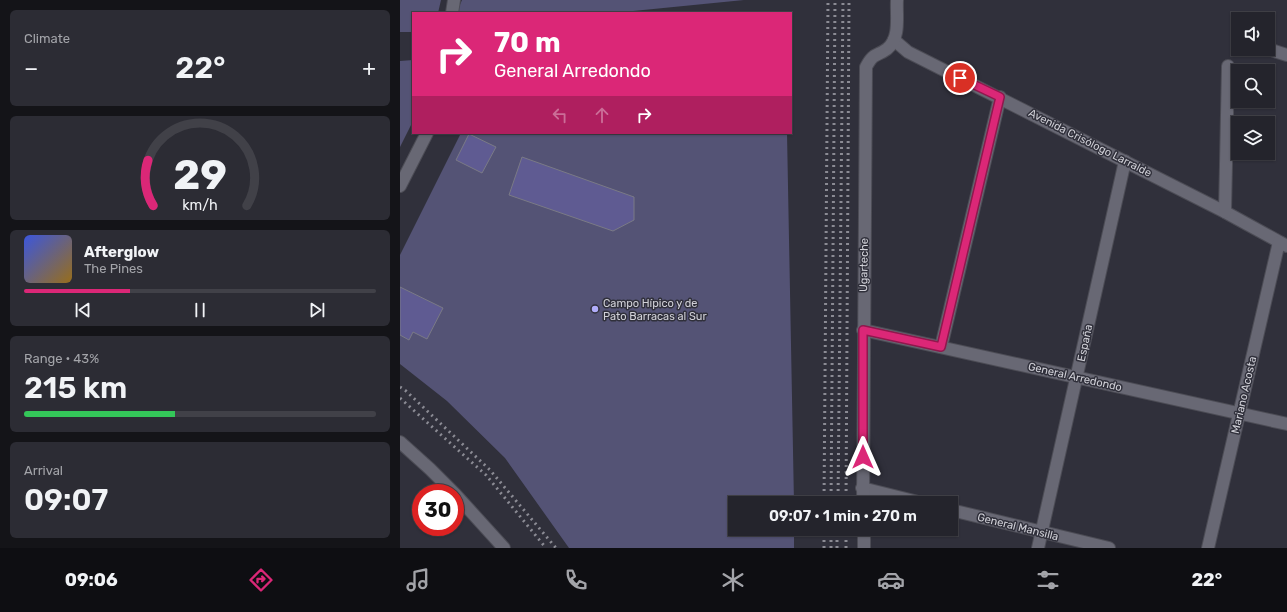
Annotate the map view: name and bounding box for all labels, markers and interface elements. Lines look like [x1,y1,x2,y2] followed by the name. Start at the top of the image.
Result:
[1231,12,1275,160] map controls
[1231,12,1275,56] button: sound
[494,26,561,59] text: 70 m
[428,28,480,80] icon: right
[24,31,70,46] text: Climate
[175,50,225,86] text: 22°
[24,55,38,82] text: −
[362,55,376,82] text: +
[494,60,651,82] text: General Arredondo
[943,61,977,95] pin
[1231,64,1275,108] button: search
[949,67,971,89] icon: arrive
[549,104,571,126] icon: left
[591,104,613,126] icon: ahead
[633,104,655,126] icon: right
[1026,106,1154,180] street label: Avenida Crisólogo Larralde
[1231,116,1275,160] button: layers
[173,150,227,199] text: 29
[182,197,218,214] text: km/h
[857,238,871,292] street label: Ugarteche
[84,243,159,261] text: Afterglow
[84,261,143,276] text: The Pines
[603,297,707,323] place label: Campo Hípico y de Pato Barracas al Sur
[72,299,94,321] icon: previous
[189,299,211,321] icon: pause
[306,299,328,321] icon: next
[590,304,600,314] marker: Campo Hípico y de Pato Barracas al Sur
[1075,323,1095,363] street label: España
[24,351,99,366] text: Range · 43%
[1229,355,1259,435] street label: Mariano Acosta
[1027,360,1123,394] street label: General Arredondo
[24,370,127,406] text: 215 km
[842,436,884,478] position arrow
[24,463,63,478] text: Arrival
[24,482,108,518] text: 09:07
[412,484,464,536] speed limit sign: 30
[769,507,917,525] text: 09:07 · 1 min · 270 m
[976,511,1060,543] street label: General Mansilla
[247,566,275,594] icon: directions
[404,566,432,594] icon: music
[562,566,590,594] icon: phone
[719,566,747,594] icon: climate
[877,566,905,594] icon: car
[1034,566,1062,594] icon: filters
[65,569,118,591] text: 09:06
[1191,569,1222,591] text: 22°

